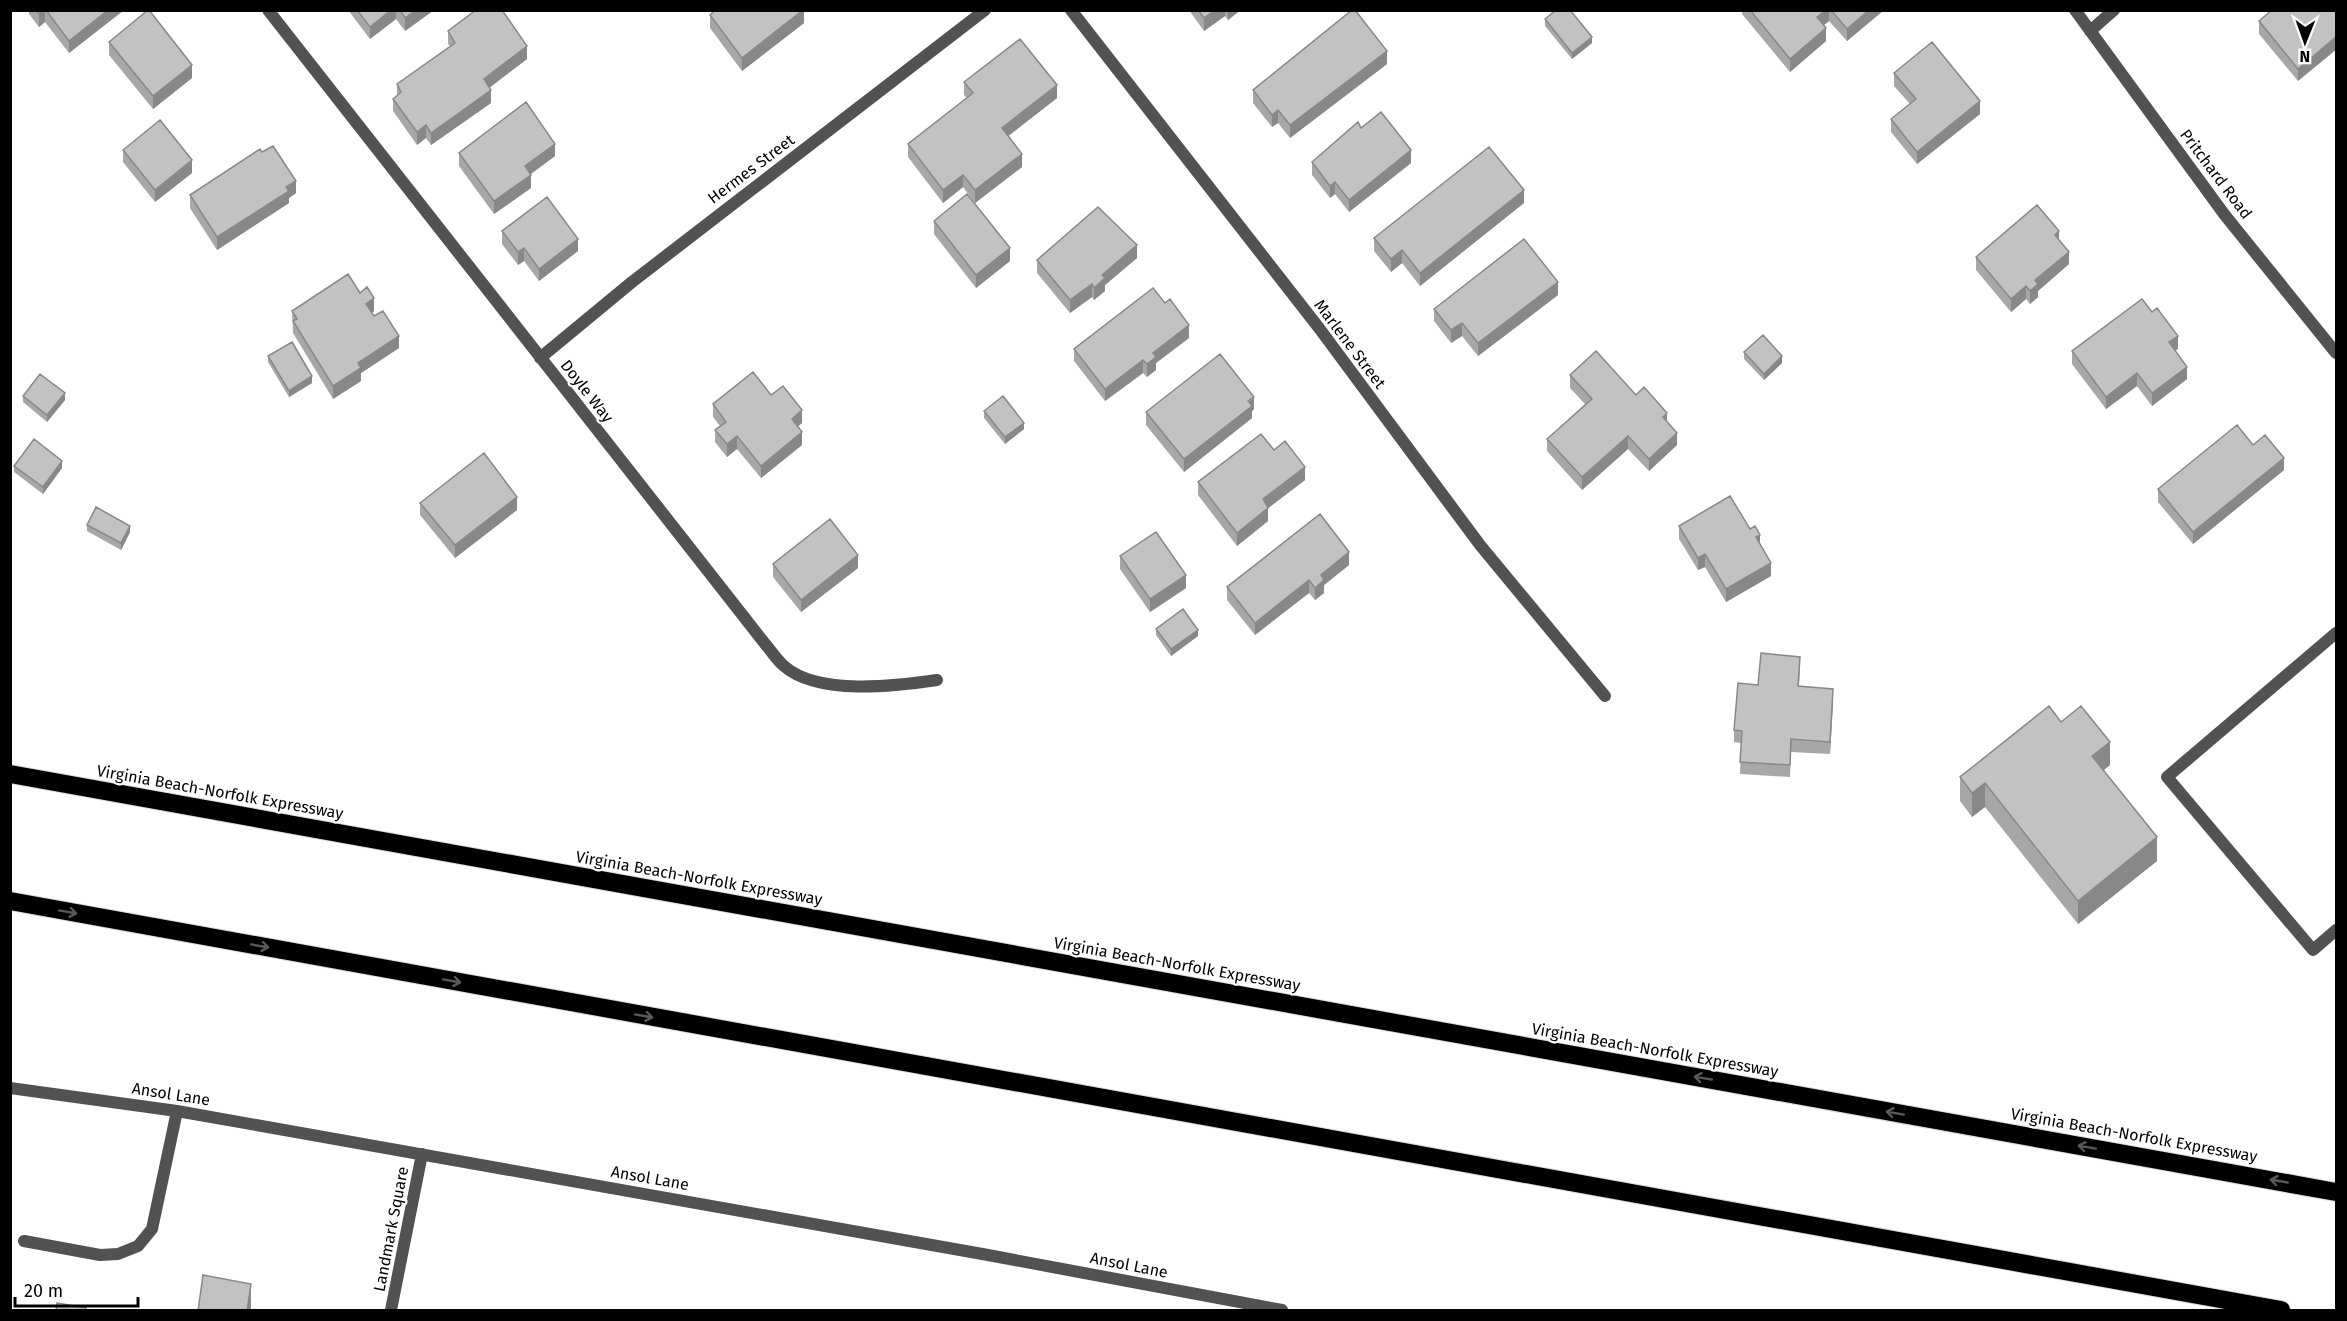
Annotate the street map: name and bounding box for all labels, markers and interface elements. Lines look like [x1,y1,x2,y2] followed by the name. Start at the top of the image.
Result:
[2275,12,2335,72] north arrow
[2299,47,2310,66] text: N
[2176,125,2256,223] street label: Pritchard Road
[704,130,798,208] street label: Hermes Street
[1310,296,1390,392] street label: Marlene Street
[557,356,617,426] street label: Doyle Way
[95,761,345,823] street label: Virginia Beach-Norfolk Expressway
[574,847,824,909] street label: Virginia Beach-Norfolk Expressway
[58,906,77,917] one-way arrow
[1052,933,1302,995] street label: Virginia Beach-Norfolk Expressway
[250,941,269,952] one-way arrow
[441,976,461,987] one-way arrow
[633,1011,653,1022] one-way arrow
[1530,1019,1780,1081] street label: Virginia Beach-Norfolk Expressway
[1694,1072,1713,1083] one-way arrow
[131,1078,211,1110] street label: Ansol Lane
[2009,1104,2259,1166] street label: Virginia Beach-Norfolk Expressway
[1886,1107,1905,1118] one-way arrow
[2078,1141,2097,1152] one-way arrow
[609,1162,691,1194] street label: Ansol Lane
[370,1165,412,1293] street label: Landmark Square
[2270,1175,2289,1186] one-way arrow
[1088,1248,1170,1282] street label: Ansol Lane
[15,1270,138,1308] scale bar
[24,1280,63,1302] text: 20 m

